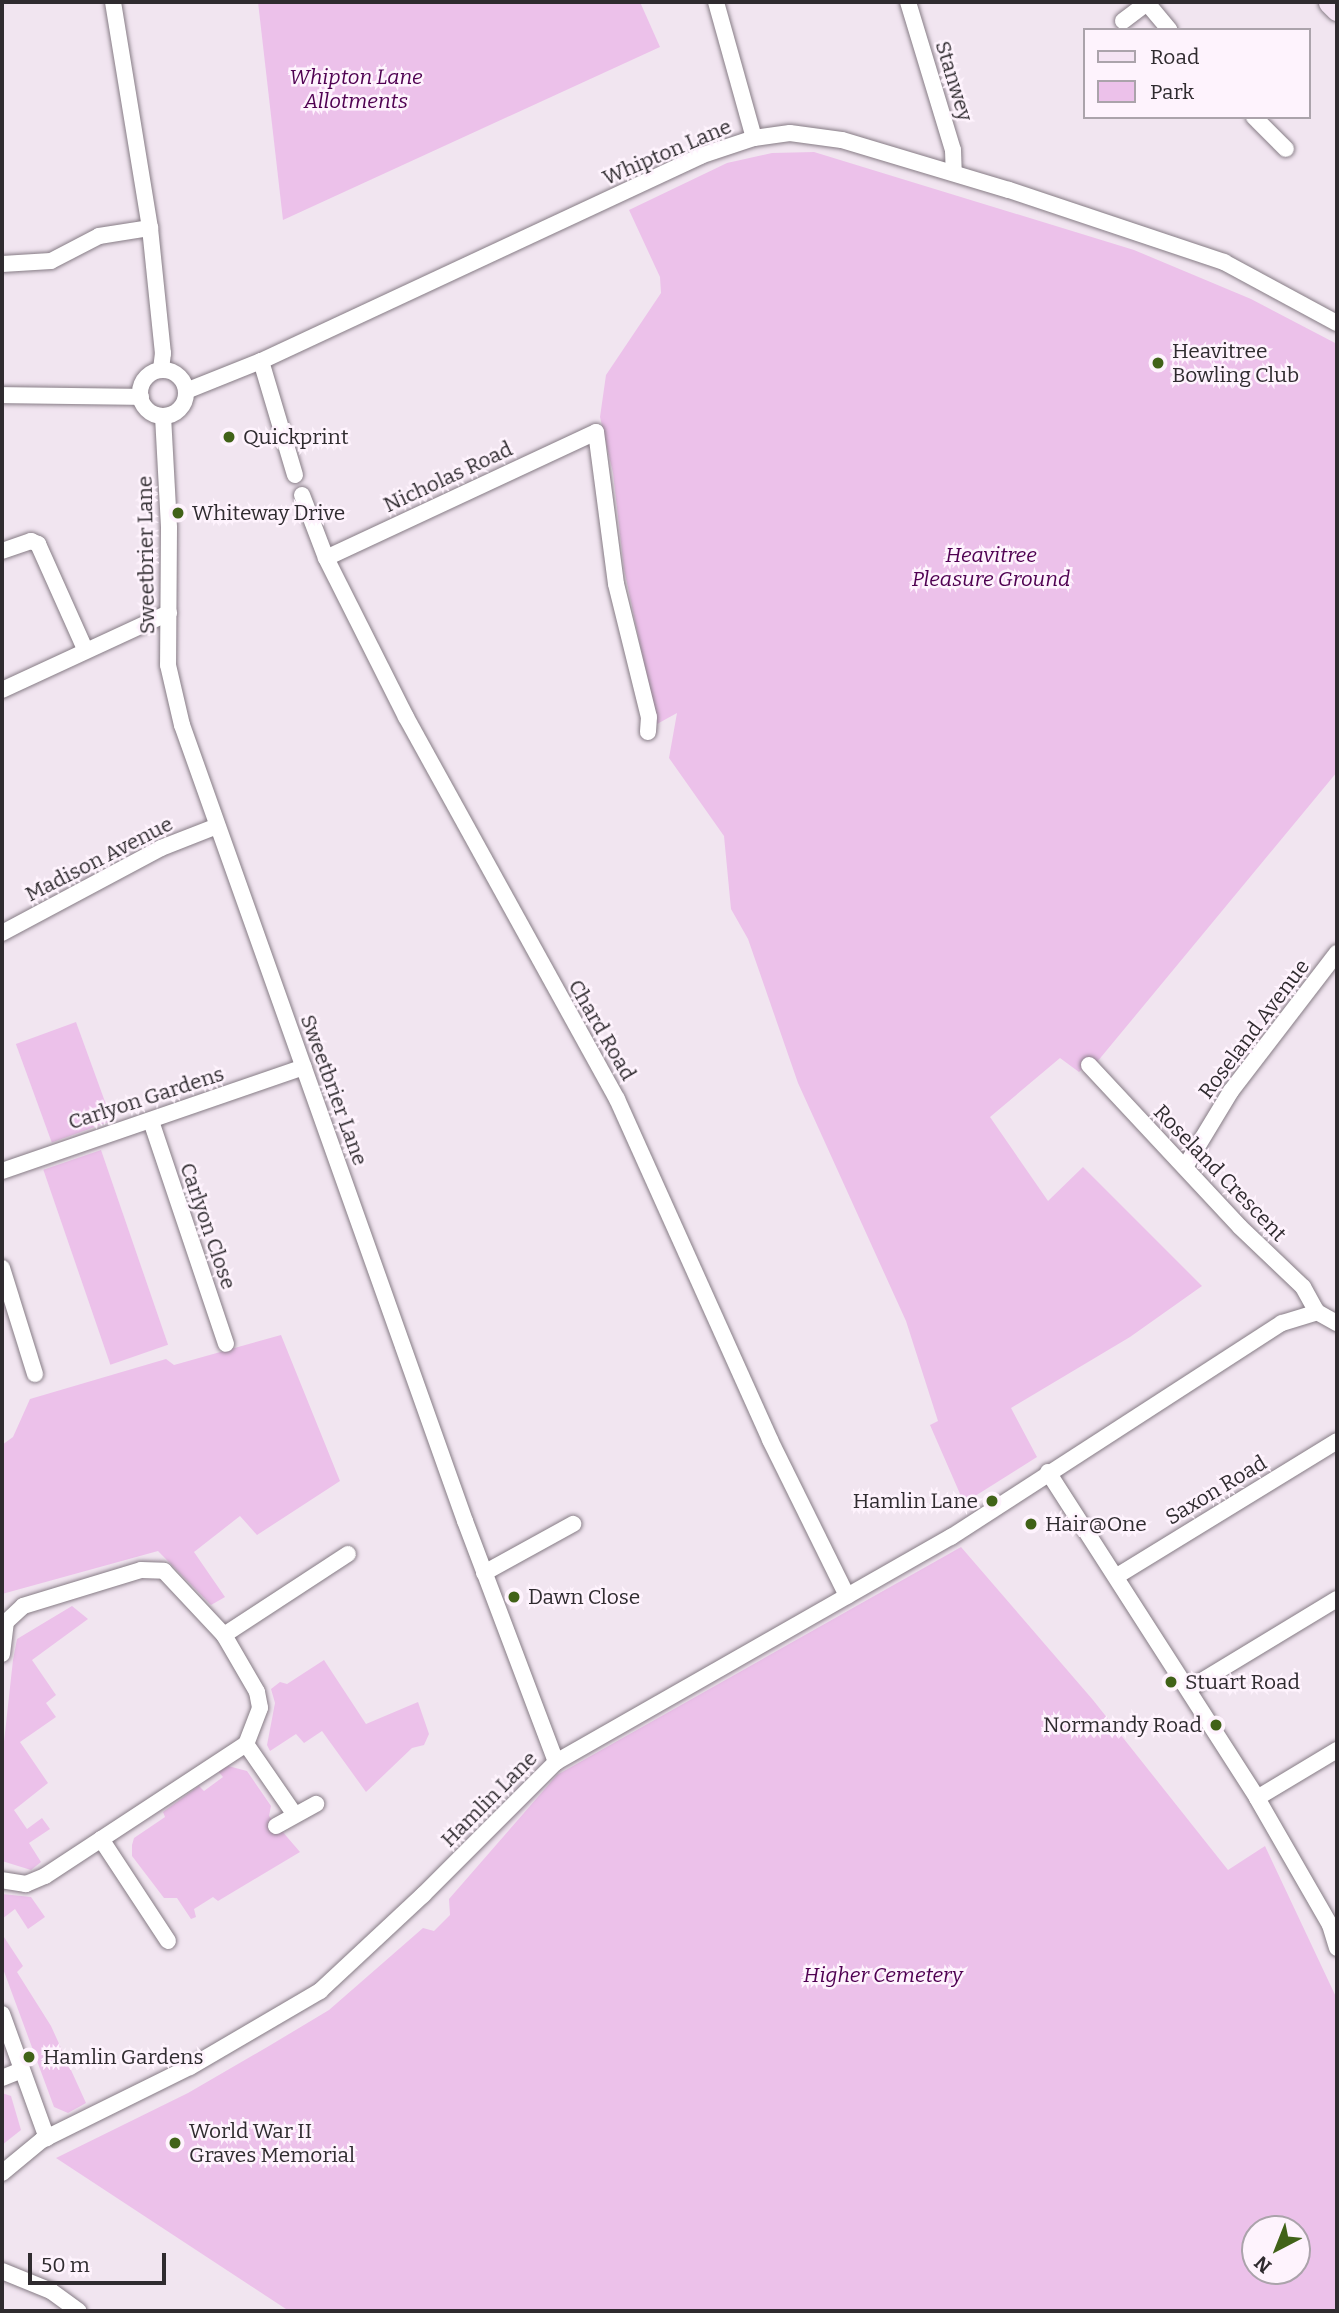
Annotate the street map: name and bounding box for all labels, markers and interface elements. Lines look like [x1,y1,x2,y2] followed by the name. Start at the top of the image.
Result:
[1084,28,1311,119] legend
[930,38,978,124] street label: Stanwey
[1150,44,1199,70] text: Road
[289,64,423,114] park label: Whipton Lane Allotments
[1150,79,1194,105] text: Park
[599,114,735,190] street label: Whipton Lane
[1172,338,1299,388] place label: Heavitree Bowling Club
[1150,355,1166,371] marker: Heavitree Bowling Club
[243,424,349,450] place label: Quickprint
[221,429,237,445] marker: Quickprint
[380,436,516,518] street label: Nicholas Road
[132,476,160,634] street label: Sweetbrier Lane
[192,500,345,526] place label: Whiteway Drive
[170,505,186,521] marker: Whiteway Drive
[912,542,1070,592] park label: Heavitree Pleasure Ground
[21,811,177,907] street label: Madison Avenue
[1193,954,1315,1104] street label: Roseland Avenue
[563,975,641,1085] street label: Chard Road
[295,1011,373,1169] street label: Sweetbrier Lane
[65,1061,227,1135] street label: Carlyon Gardens
[1148,1099,1292,1247] street label: Roseland Crescent
[175,1159,241,1293] street label: Carlyon Close
[1161,1450,1271,1530] street label: Saxon Road
[853,1488,978,1514] place label: Hamlin Lane
[984,1493,1000,1509] marker: Hamlin Lane
[1045,1511,1147,1537] place label: Hair@One
[1023,1516,1039,1532] marker: Hair@One
[528,1584,640,1610] place label: Dawn Close
[506,1589,522,1605] marker: Dawn Close
[1185,1669,1300,1695] place label: Stuart Road
[1163,1674,1179,1690] marker: Stuart Road
[1043,1712,1202,1738] place label: Normandy Road
[1208,1717,1224,1733] marker: Normandy Road
[436,1746,542,1852] street label: Hamlin Lane
[803,1962,963,1988] park label: Higher Cemetery
[43,2044,203,2070] place label: Hamlin Gardens
[21,2049,37,2065] marker: Hamlin Gardens
[189,2118,355,2168] place label: World War II Graves Memorial
[167,2135,183,2151] marker: World War II Graves Memorial
[1241,2215,1311,2285] north arrow
[32,2240,170,2284] scale bar
[1250,2251,1276,2278] text: N
[41,2252,90,2278] text: 50 m

